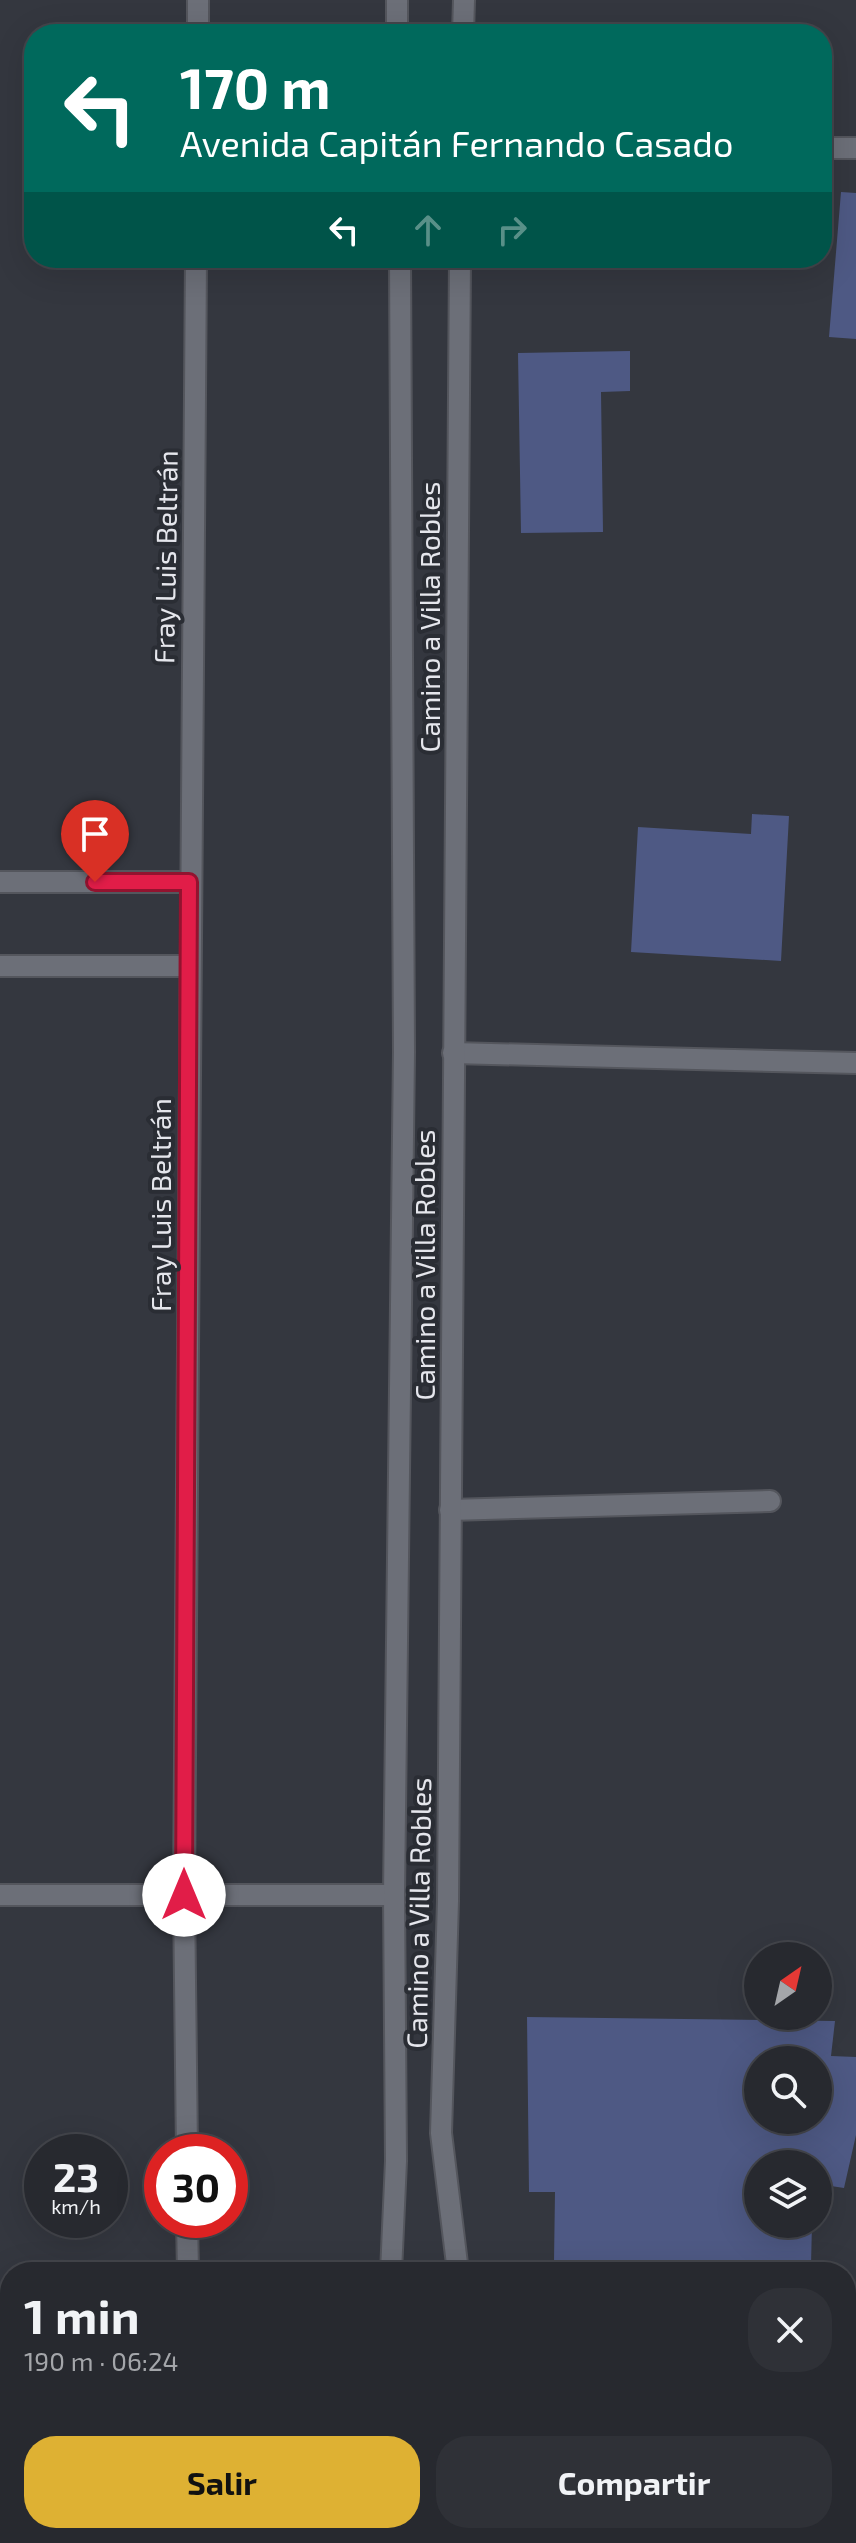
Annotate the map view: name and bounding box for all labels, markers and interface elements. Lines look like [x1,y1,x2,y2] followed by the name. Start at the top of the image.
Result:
[180,53,331,120] text: 170 m
[48,56,152,160] icon: left
[180,121,733,164] text: Avenida Capitán Fernando Casado
[322,208,366,252] icon: left
[406,208,450,252] icon: ahead
[490,208,534,252] icon: right
[146,450,184,664] street label: Fray Luis Beltrán
[412,481,446,753] street label: Camino a Villa Robles
[61,800,129,882] pin
[73,812,117,856] icon: arrive
[143,1098,177,1312] street label: Fray Luis Beltrán
[407,1129,441,1401] street label: Camino a Villa Robles
[399,1777,437,2049] street label: Camino a Villa Robles
[142,1853,226,1937] position arrow
[744,1942,832,2030] north arrow
[744,1942,832,2238] map controls
[744,2046,832,2134] button: search
[144,2134,248,2238] speed limit sign: 30
[744,2150,832,2238] button: layers
[53,2152,99,2200] text: 23
[51,2194,101,2218] text: km/h
[24,2286,140,2344] text: 1 min
[748,2288,832,2372] button: close
[24,2345,179,2376] text: 190 m · 06:24
[24,2436,420,2528] button: Salir
[436,2436,832,2528] button: Compartir

